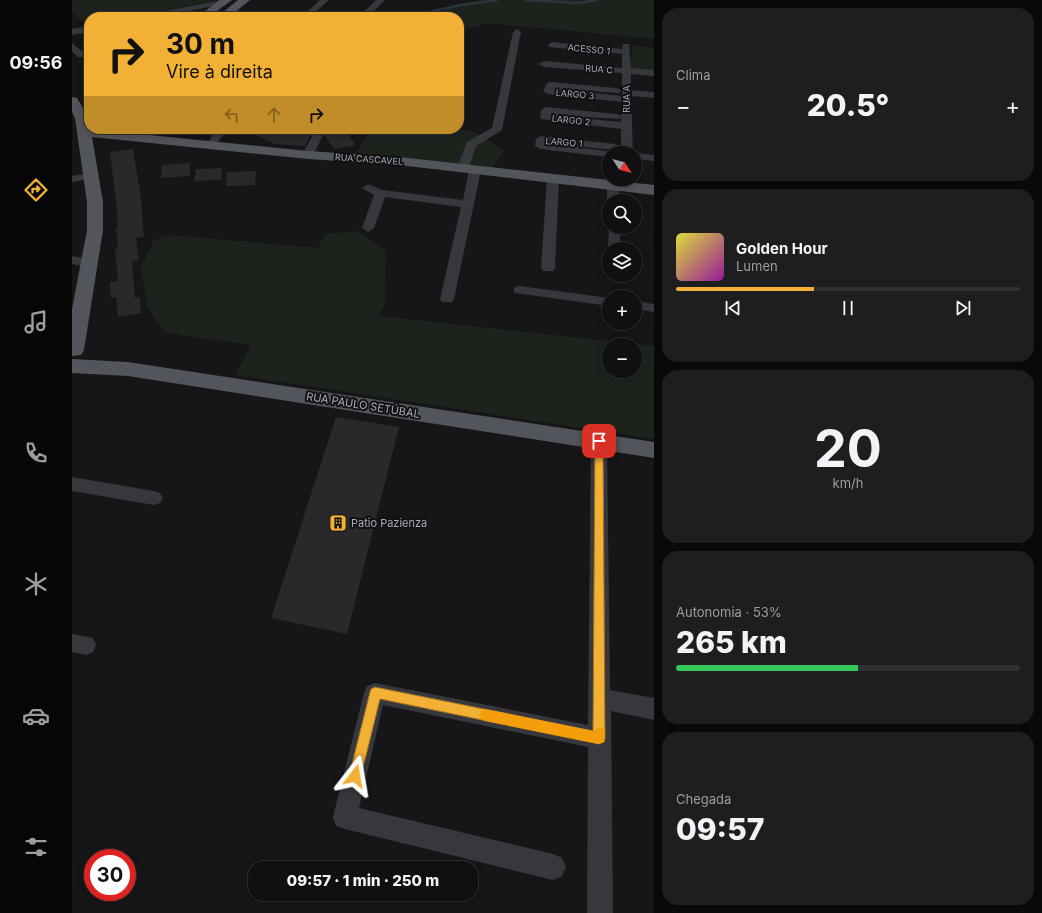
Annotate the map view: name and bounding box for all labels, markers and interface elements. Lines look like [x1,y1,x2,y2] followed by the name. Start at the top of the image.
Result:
[166,27,235,61] text: 30 m
[100,28,152,80] icon: right
[567,41,611,57] street label: ACESSO 1
[9,52,63,73] text: 09:56
[166,61,273,82] text: Vire à direita
[585,62,614,76] street label: RUA C
[676,67,710,83] text: Clima
[621,85,632,113] street label: RUA A
[555,87,595,101] street label: LARGO 3
[807,87,889,123] text: 20.5°
[676,93,691,119] text: −
[1005,93,1020,119] text: +
[221,104,243,126] icon: left
[263,104,285,126] icon: ahead
[305,104,327,126] icon: right
[551,113,591,127] street label: LARGO 2
[545,135,583,149] street label: LARGO 1
[602,146,642,186] north arrow
[602,146,642,378] map controls
[335,151,403,167] street label: RUA CASCAVEL
[22,176,50,204] icon: directions
[602,194,642,234] button: search
[736,239,828,258] text: Golden Hour
[602,242,642,282] button: layers
[736,258,778,274] text: Lumen
[602,290,642,330] button: +
[722,297,744,319] icon: previous
[837,297,859,319] icon: pause
[952,297,974,319] icon: next
[22,308,50,336] icon: music
[602,338,642,378] button: −
[305,389,421,421] street label: RUA PAULO SETÚBAL
[814,417,882,480] text: 20
[582,424,616,458] pin
[588,430,610,452] icon: arrive
[22,439,50,467] icon: phone
[833,475,863,491] text: km/h
[328,513,348,533] building icon: Patio Pazienza
[351,516,427,530] place label: Patio Pazienza
[22,570,50,598] icon: climate
[676,604,782,620] text: Autonomia · 53%
[676,624,787,660] text: 265 km
[22,702,50,730] icon: car
[334,755,376,797] position arrow
[676,791,731,807] text: Chegada
[676,811,764,847] text: 09:57
[22,833,50,861] icon: filters
[84,849,136,901] speed limit sign: 30
[287,871,439,890] text: 09:57 · 1 min · 250 m

